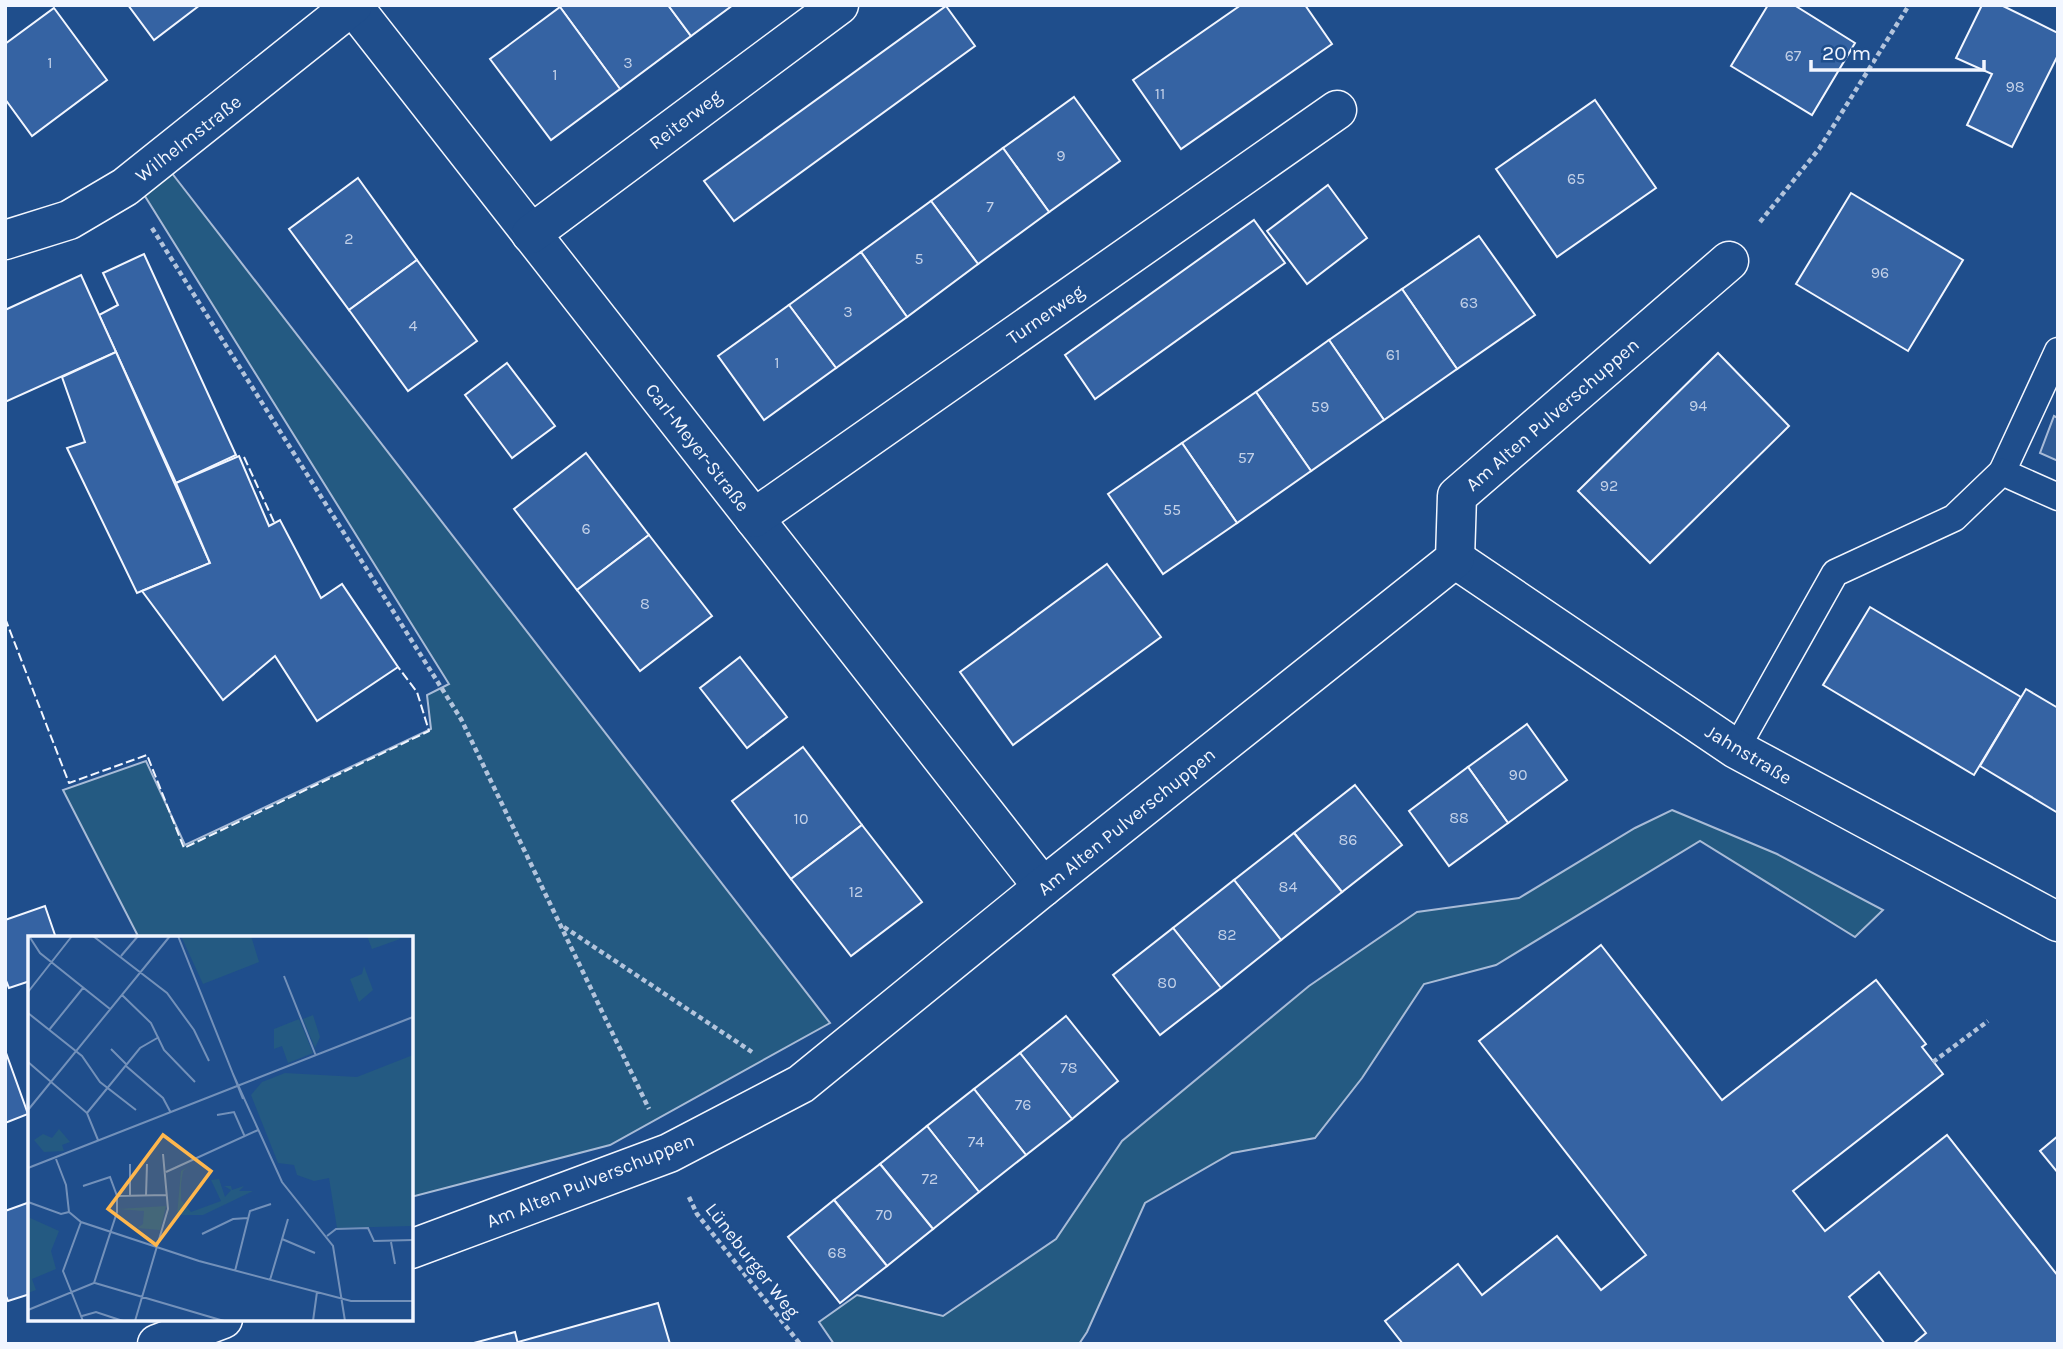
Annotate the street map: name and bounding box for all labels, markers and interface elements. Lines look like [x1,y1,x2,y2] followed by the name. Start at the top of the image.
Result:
[1811,28,1984,72] scale bar
[1822,41,1871,65] text: 20 m
[1785,46,1802,65] house number: 67
[47,53,53,72] house number: 1
[623,53,633,72] house number: 3
[552,65,558,84] house number: 1
[2005,77,2025,96] house number: 98
[1155,84,1165,103] house number: 11
[645,85,726,154] street label: Reiterweg
[131,91,246,187] street label: Wilhelmstraße
[1056,146,1066,165] house number: 9
[1567,169,1585,188] house number: 65
[986,197,994,216] house number: 7
[344,229,354,248] house number: 2
[914,249,924,268] house number: 5
[1871,263,1889,282] house number: 96
[1003,280,1089,349] street label: Turnerweg
[1460,293,1478,312] house number: 63
[843,302,853,321] house number: 3
[409,316,418,335] house number: 4
[1462,334,1644,496] street label: Am Alten Pulverschuppen
[1386,345,1400,364] house number: 61
[774,353,780,372] house number: 1
[640,379,754,516] street label: Carl-Meyer-Straße
[1689,396,1707,415] house number: 94
[1311,397,1329,416] house number: 59
[1238,448,1255,467] house number: 57
[1600,476,1618,495] house number: 92
[1163,500,1181,519] house number: 55
[581,519,591,538] house number: 6
[640,594,650,613] house number: 8
[1701,720,1796,789] street label: Jahnstraße
[1033,743,1220,900] street label: Am Alten Pulverschuppen
[1509,765,1527,784] house number: 90
[1449,808,1469,827] house number: 88
[794,809,808,828] house number: 10
[1339,830,1358,849] house number: 86
[1279,877,1297,896] house number: 84
[849,882,863,901] house number: 12
[1217,925,1237,944] house number: 82
[28,936,413,1321] inset map
[1157,973,1177,992] house number: 80
[1060,1058,1078,1077] house number: 78
[1015,1095,1031,1114] house number: 76
[483,1129,697,1233] street label: Am Alten Pulverschuppen
[968,1132,984,1151] house number: 74
[922,1169,938,1188] house number: 72
[701,1199,804,1323] street label: Lüneburger Weg
[875,1205,893,1224] house number: 70
[828,1243,847,1262] house number: 68

